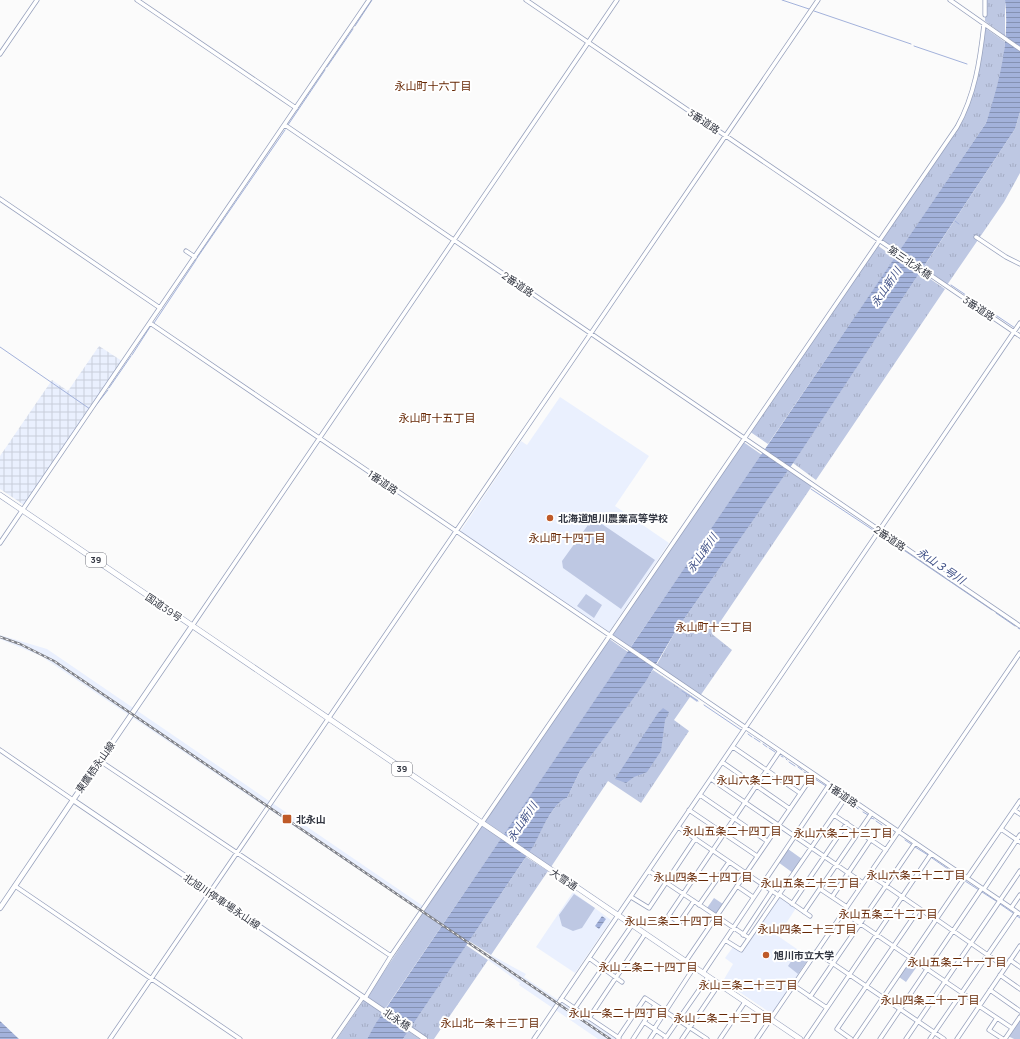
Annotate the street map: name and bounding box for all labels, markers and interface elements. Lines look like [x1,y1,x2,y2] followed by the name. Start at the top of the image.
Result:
[395,78,472,93] district label: 永山町十六丁目
[685,105,723,137] street label: 3番道路
[885,242,935,282] street label: 第三北永橋
[867,263,905,309] water label: 永山新川
[499,268,537,300] street label: 2番道路
[960,292,998,324] street label: 3番道路
[399,410,476,425] district label: 永山町十五丁目
[365,467,401,497] street label: 1番道路
[558,511,668,525] place label: 北海道旭川農業高等学校
[545,513,555,523] marker: 北海道旭川農業高等学校
[871,522,909,554] street label: 2番道路
[529,530,606,545] district label: 永山町十四丁目
[683,530,721,575] water label: 永山新川
[914,544,969,588] water label: 永山３号川
[86,553,106,567] road number: 39
[143,590,185,624] street label: 国道39号
[676,619,753,634] district label: 永山町十三丁目
[72,738,118,796] street label: 東鷹栖永山線
[392,762,412,776] road number: 39
[717,772,816,787] district label: 永山六条二十四丁目
[825,780,861,810] street label: 1番道路
[503,798,541,844] water label: 永山新川
[296,812,326,826] place label: 北永山
[281,813,293,825] marker: 北永山
[683,823,782,838] district label: 永山五条二十四丁目
[794,825,893,840] district label: 永山六条二十三丁目
[548,865,580,893] street label: 大雪通
[867,867,966,882] district label: 永山六条二十二丁目
[654,869,753,884] district label: 永山四条二十四丁目
[181,870,263,932] street label: 北旭川停車場永山線
[761,875,860,890] district label: 永山五条二十三丁目
[839,906,938,921] district label: 永山五条二十二丁目
[625,913,724,928] district label: 永山三条二十四丁目
[758,921,857,936] district label: 永山四条二十三丁目
[773,948,834,962] place label: 旭川市立大学
[761,950,771,960] marker: 旭川市立大学
[908,954,1007,969] district label: 永山五条二十一丁目
[599,959,698,974] district label: 永山二条二十四丁目
[699,977,798,992] district label: 永山三条二十三丁目
[881,992,980,1007] district label: 永山四条二十一丁目
[381,1005,413,1033] street label: 北永橋
[569,1005,668,1020] district label: 永山一条二十四丁目
[674,1010,773,1025] district label: 永山二条二十三丁目
[441,1015,540,1030] district label: 永山北一条十三丁目

